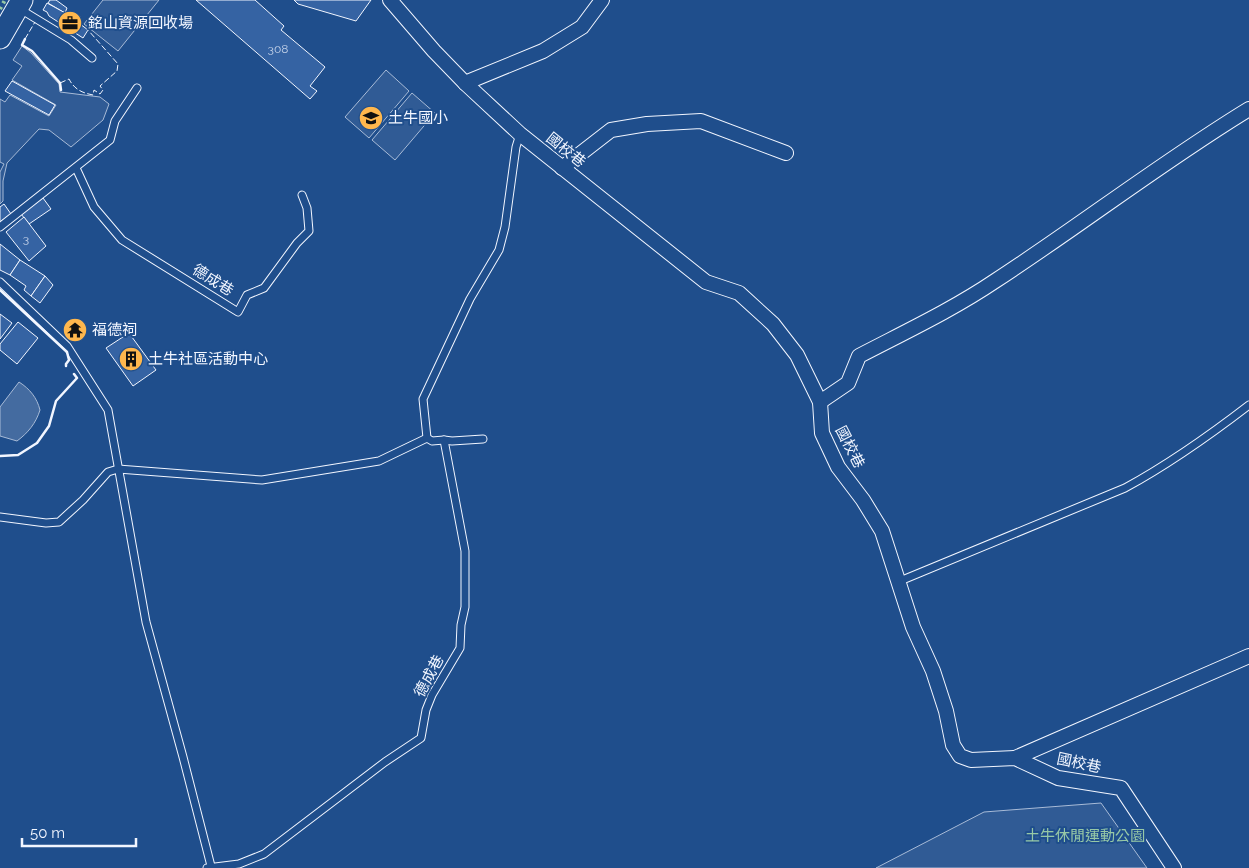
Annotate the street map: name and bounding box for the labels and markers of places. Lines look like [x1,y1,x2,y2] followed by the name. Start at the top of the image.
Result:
[57,10,83,36] office icon: 銘山資源回收場
[88,14,193,32] place label: 銘山資源回收場
[358,105,384,131] school or university icon: 土牛國小
[388,109,448,127] place label: 土牛國小
[62,317,88,343] temple icon: 福德祠
[92,321,137,339] place label: 福德祠
[118,346,144,372] building icon: 土牛社區活動中心
[148,350,268,368] place label: 土牛社區活動中心

